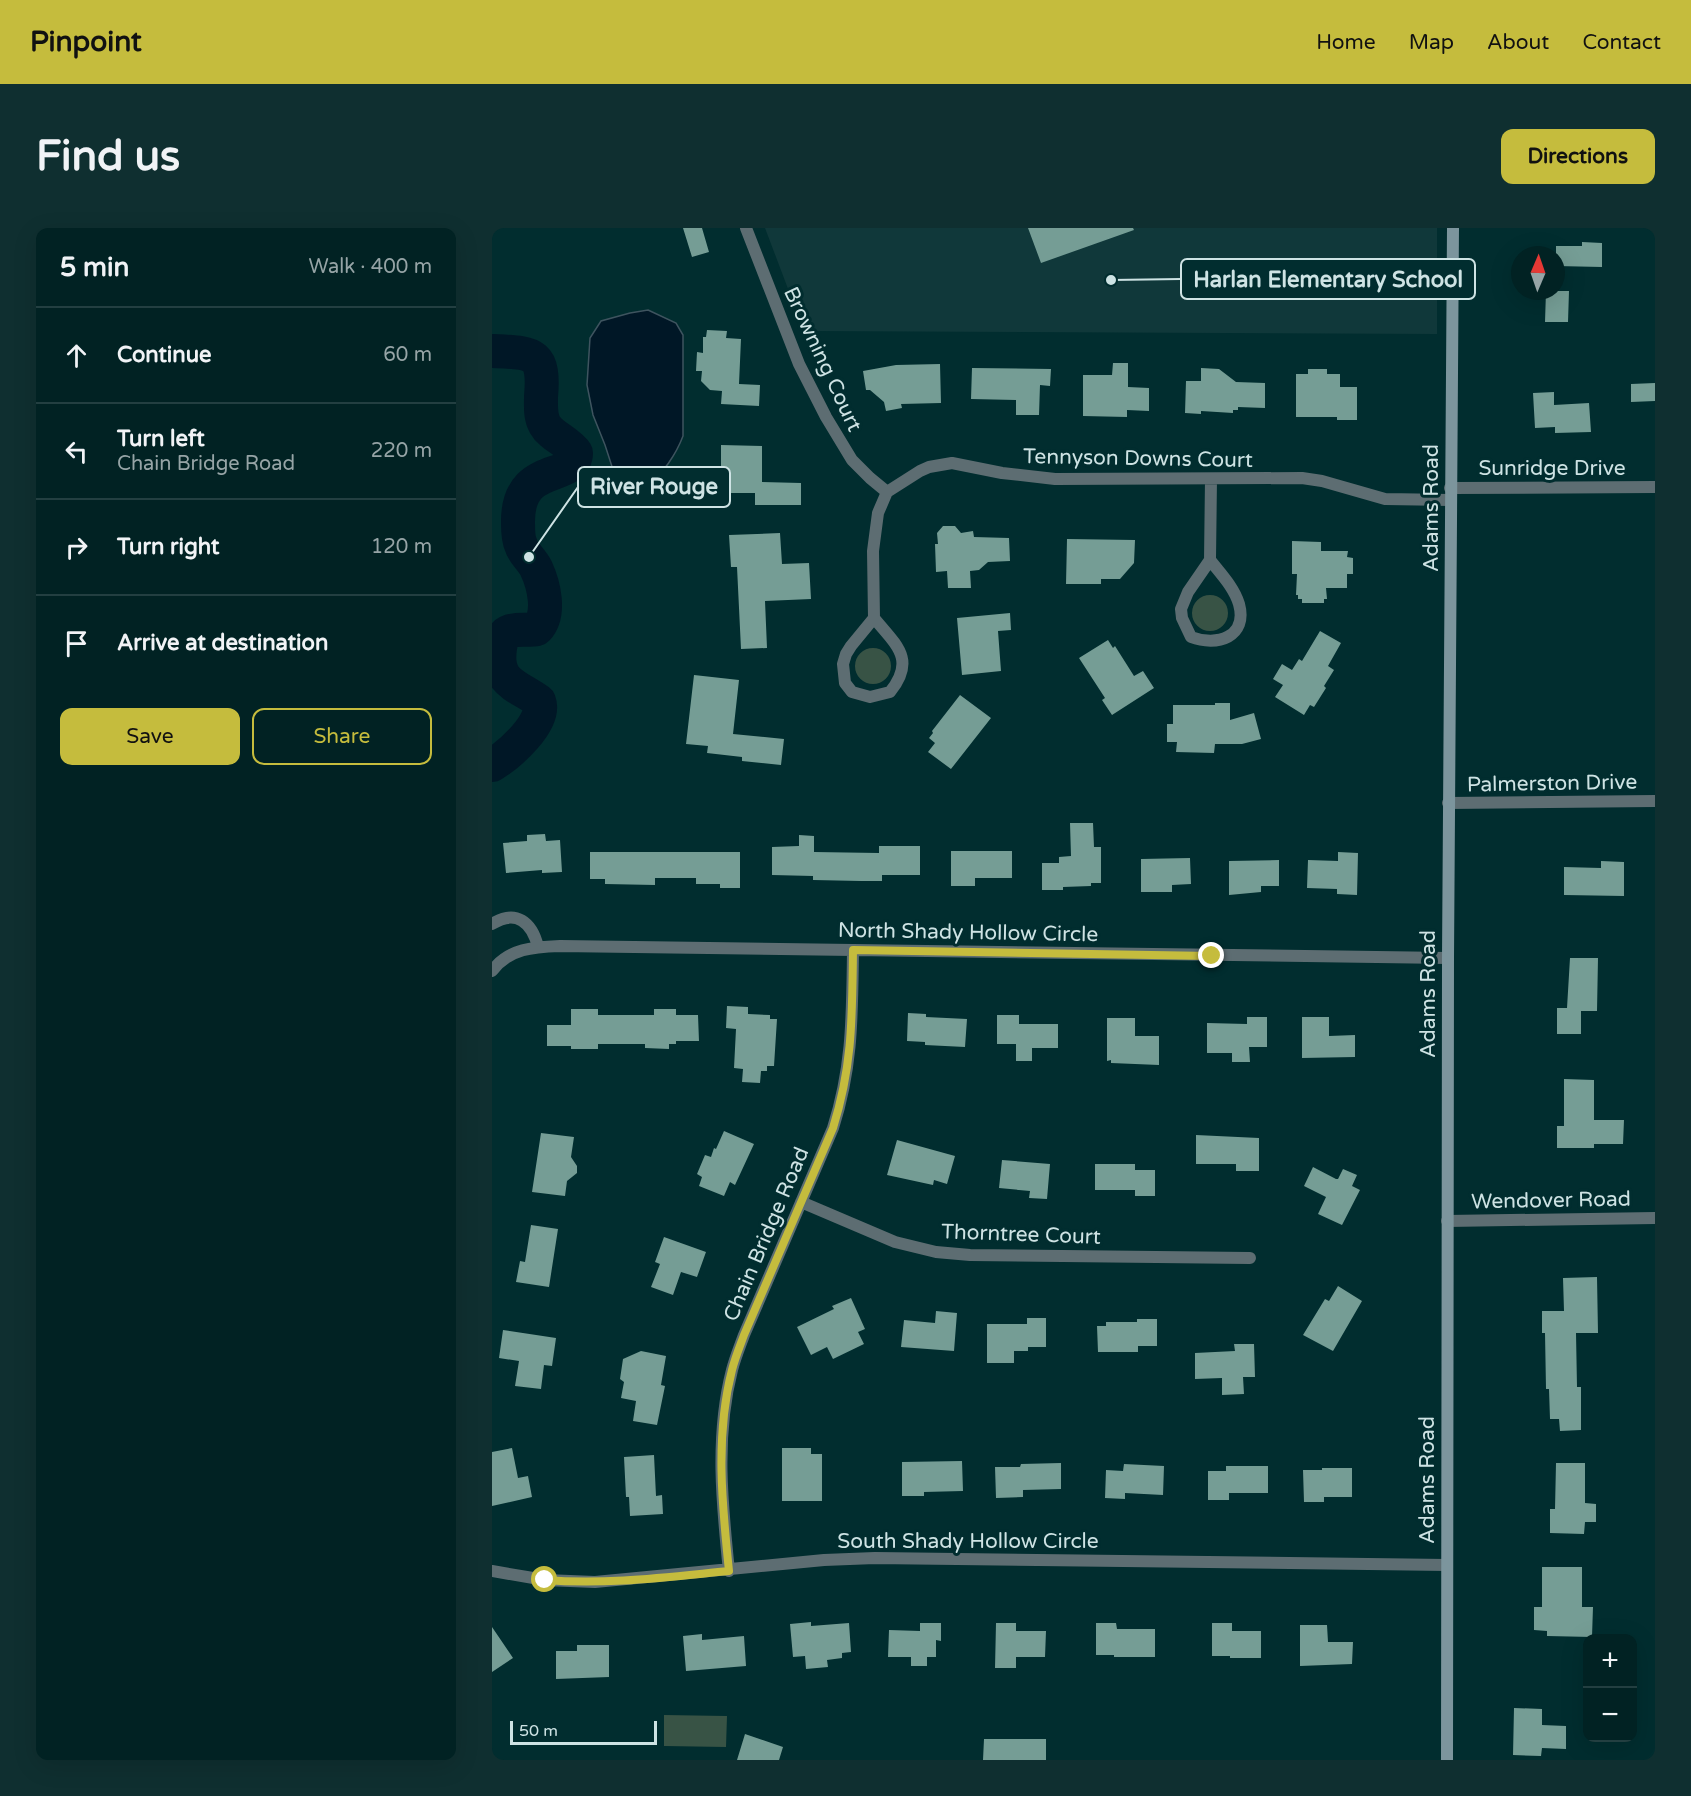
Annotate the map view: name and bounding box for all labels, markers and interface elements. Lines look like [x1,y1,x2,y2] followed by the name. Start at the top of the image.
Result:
[30,25,142,59] text: Pinpoint
[1316,30,1376,55] text: Home
[1409,30,1454,55] text: Map
[1487,30,1549,55] text: About
[1582,30,1661,55] text: Contact
[1501,129,1655,184] button: Directions
[36,131,180,182] text: Find us
[1511,246,1565,300] north arrow
[60,252,129,283] text: 5 min
[309,255,432,279] text: Walk · 400 m
[1181,259,1475,299] callout: Harlan Elementary School
[1193,267,1463,293] text: Harlan Elementary School
[778,283,867,436] street label: Browning Court
[60,339,93,372] icon: ahead
[117,342,212,368] text: Continue
[383,343,432,367] text: 60 m
[117,426,205,452] text: Turn left
[60,435,93,468] icon: left
[371,439,432,463] text: 220 m
[1023,444,1253,473] street label: Tennyson Downs Court
[1419,444,1444,572] street label: Adams Road
[117,452,295,476] text: Chain Bridge Road
[1478,456,1626,481] street label: Sunridge Drive
[578,467,730,507] callout: River Rouge
[590,474,718,500] text: River Rouge
[60,531,93,564] icon: right
[117,534,219,560] text: Turn right
[371,535,432,559] text: 120 m
[60,627,93,660] icon: arrive
[117,630,328,656] text: Arrive at destination
[60,708,240,765] button: Save
[252,708,432,765] button: Share
[1467,770,1638,797] street label: Palmerston Drive
[838,918,1098,947] street label: North Shady Hollow Circle
[1416,930,1441,1058] street label: Adams Road
[1198,942,1224,968] route end
[718,1143,814,1325] street label: Chain Bridge Road
[1471,1187,1631,1214] street label: Wendover Road
[941,1219,1101,1250] street label: Thorntree Court
[1415,1416,1440,1544] street label: Adams Road
[837,1529,1099,1554] street label: South Shady Hollow Circle
[531,1566,557,1592] route start
[1583,1634,1637,1742] map controls
[1583,1634,1637,1688] button: +
[1583,1688,1637,1742] button: −
[510,1718,657,1746] scale bar
[519,1721,558,1741] text: 50 m

